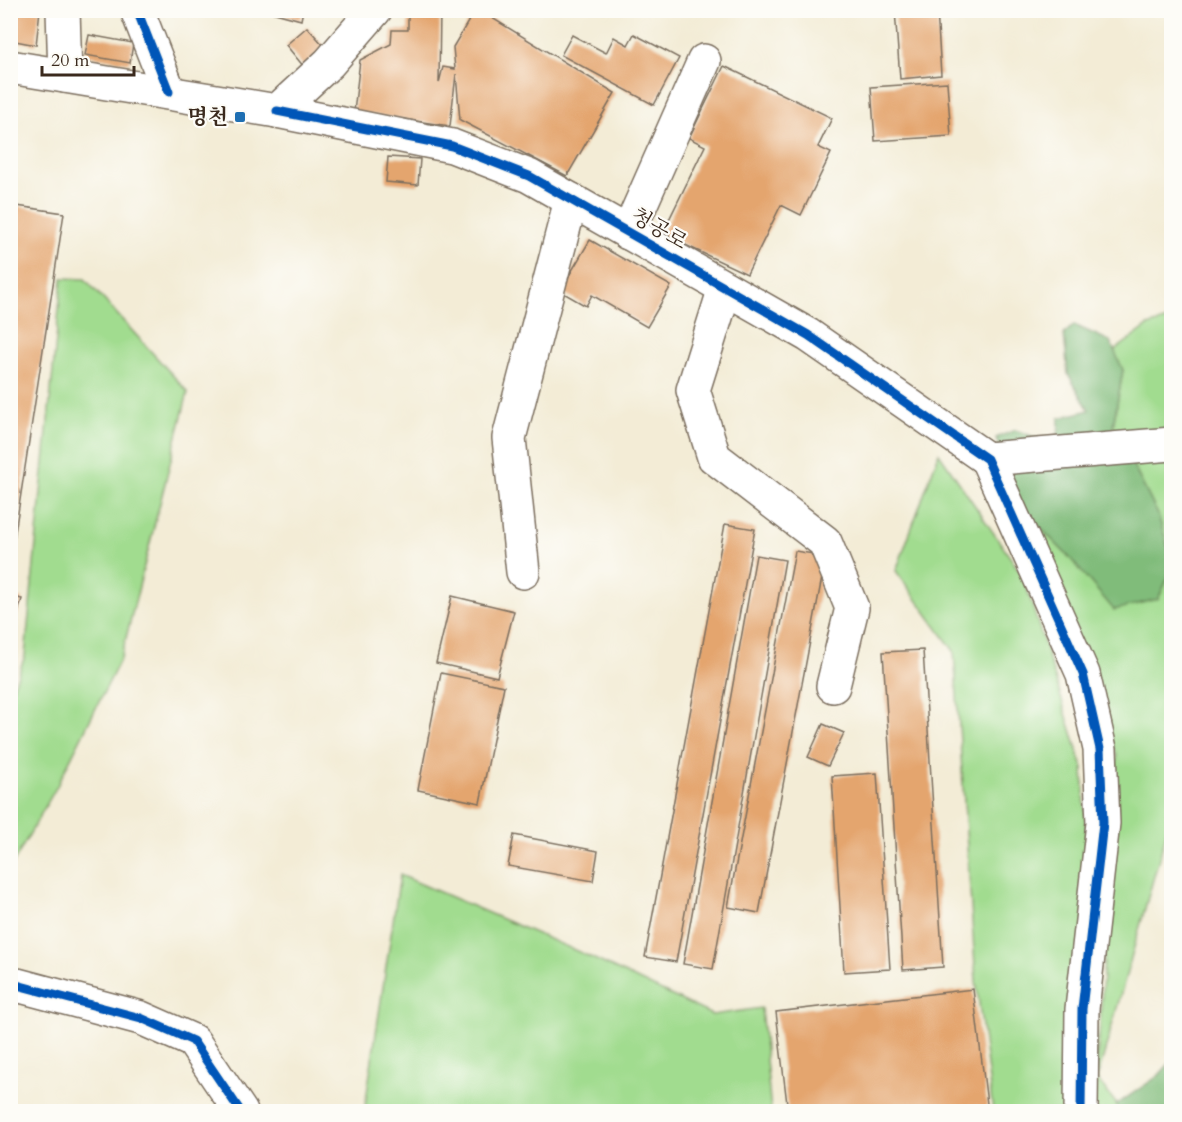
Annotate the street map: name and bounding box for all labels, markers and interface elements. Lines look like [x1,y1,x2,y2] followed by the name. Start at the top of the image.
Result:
[42,39,134,77] scale bar
[51,48,90,73] text: 20 m
[187,103,228,132] place label: 명천
[233,110,247,124] marker: 명천
[625,201,693,257] street label: 청공로

